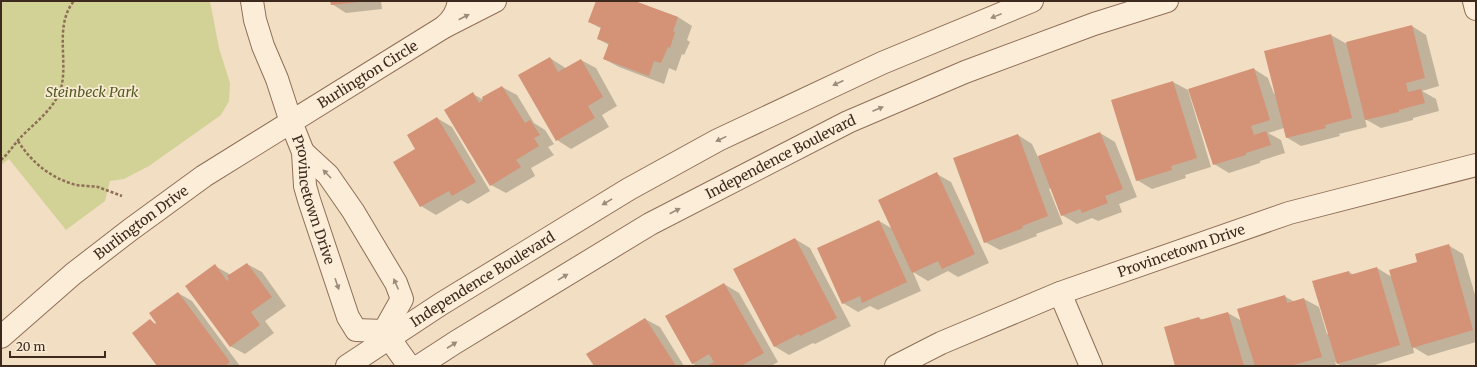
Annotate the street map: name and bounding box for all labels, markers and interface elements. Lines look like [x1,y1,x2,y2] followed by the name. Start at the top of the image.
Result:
[990,13,1002,19] one-way arrow
[458,14,470,20] one-way arrow
[314,36,421,112] street label: Burlington Circle
[833,80,844,86] one-way arrow
[46,83,139,101] park label: Steinbeck Park
[873,106,884,112] one-way arrow
[702,111,859,203] street label: Independence Boulevard
[288,132,339,267] street label: Provincetown Drive
[715,136,726,142] one-way arrow
[322,169,331,179] one-way arrow
[90,182,192,264] street label: Burlington Drive
[601,199,613,206] one-way arrow
[669,208,681,215] one-way arrow
[1115,220,1247,281] street label: Provincetown Drive
[407,227,559,331] street label: Independence Boulevard
[557,274,569,281] one-way arrow
[393,278,399,289] one-way arrow
[334,279,340,291] one-way arrow
[10,333,105,359] scale bar
[16,339,45,354] text: 20 m
[447,341,457,349] one-way arrow

